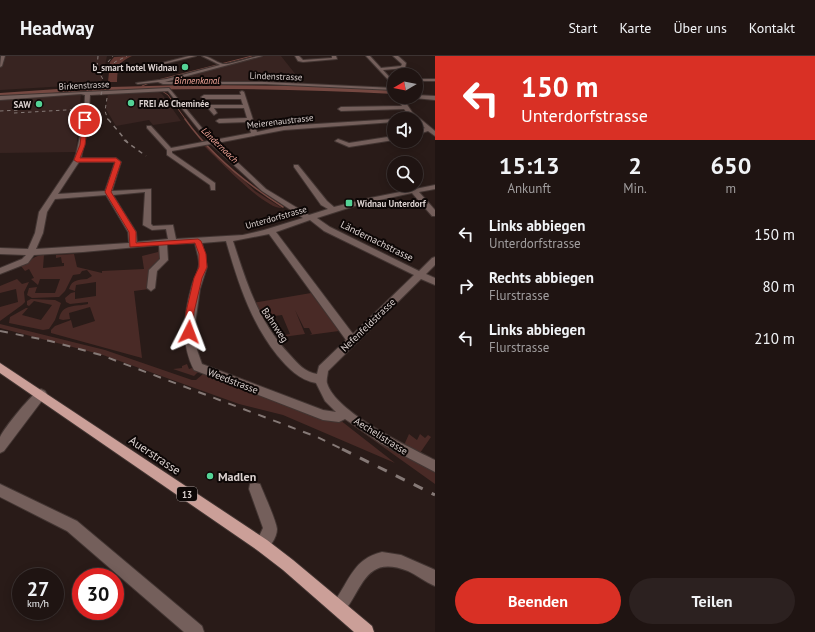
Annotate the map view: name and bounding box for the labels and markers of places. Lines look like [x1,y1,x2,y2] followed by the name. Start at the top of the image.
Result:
[92,62,177,74] place label: b_smart hotel Widnau
[180,62,190,72] marker: b_smart hotel Widnau
[126,98,136,108] marker: FREI AG Cheminée
[139,98,210,109] place label: FREI AG Cheminée
[13,99,31,110] place label: SAW
[34,99,44,109] marker: SAW
[68,103,102,137] pin
[344,198,354,208] marker: Widnau Unterdorf
[357,198,427,209] place label: Widnau Unterdorf
[218,469,256,484] place label: Madlen
[205,471,215,481] marker: Madlen

